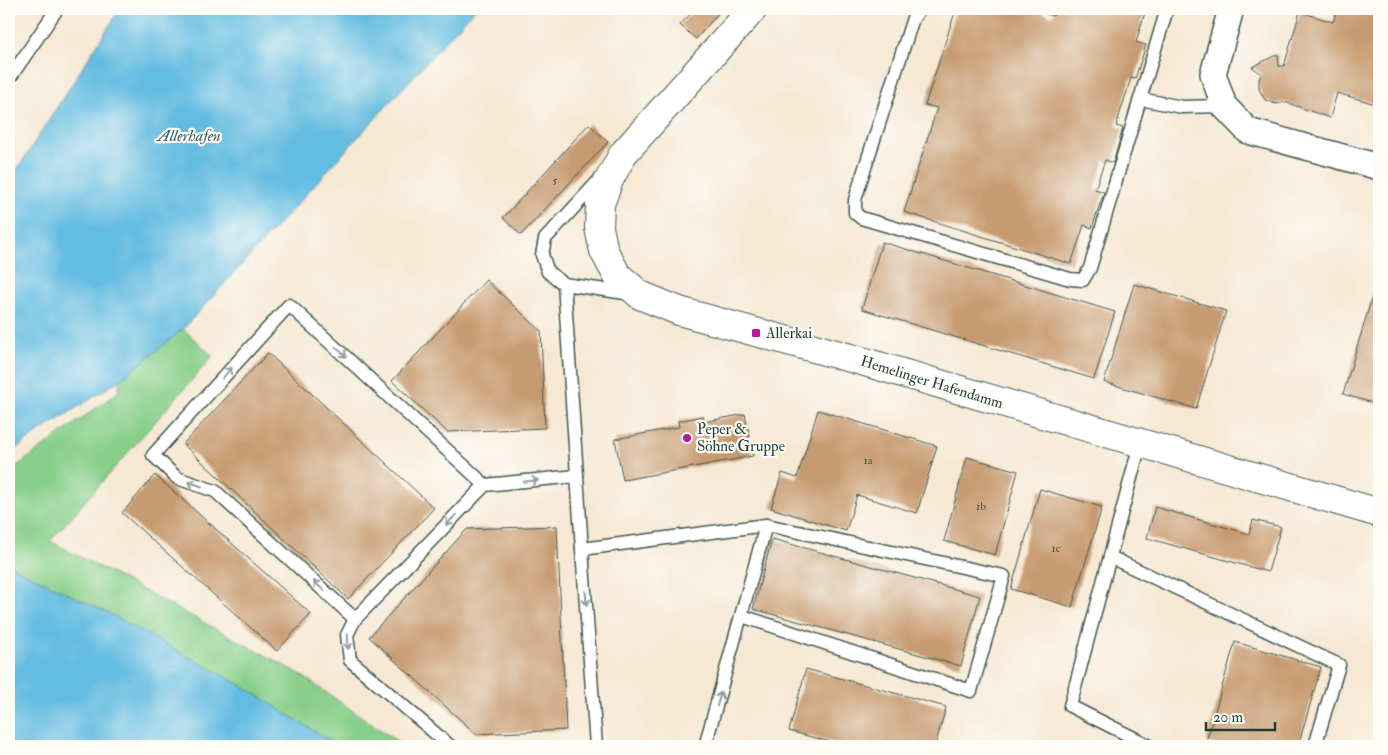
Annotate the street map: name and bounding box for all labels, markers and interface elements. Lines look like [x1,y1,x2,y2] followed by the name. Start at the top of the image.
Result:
[155,126,221,146] water label: Allerhafen
[552,173,558,188] house number: 5
[765,324,812,343] place label: Allerkai
[750,327,762,339] marker: Allerkai
[334,346,347,358] one-way arrow
[858,352,1006,413] street label: Hemelinger Hafendamm
[221,367,233,380] one-way arrow
[697,420,785,457] place label: Peper & Söhne Gruppe
[681,432,693,444] marker: Peper & Söhne Gruppe
[863,453,874,468] house number: 1a
[523,476,539,485] one-way arrow
[188,479,203,488] one-way arrow
[976,499,986,514] house number: 1b
[445,514,457,526] one-way arrow
[1051,541,1061,556] house number: 1c
[312,580,325,592] one-way arrow
[581,590,590,606] one-way arrow
[344,633,353,649] one-way arrow
[714,692,724,708] one-way arrow
[1206,700,1274,732] scale bar
[1213,708,1243,727] text: 20 m

